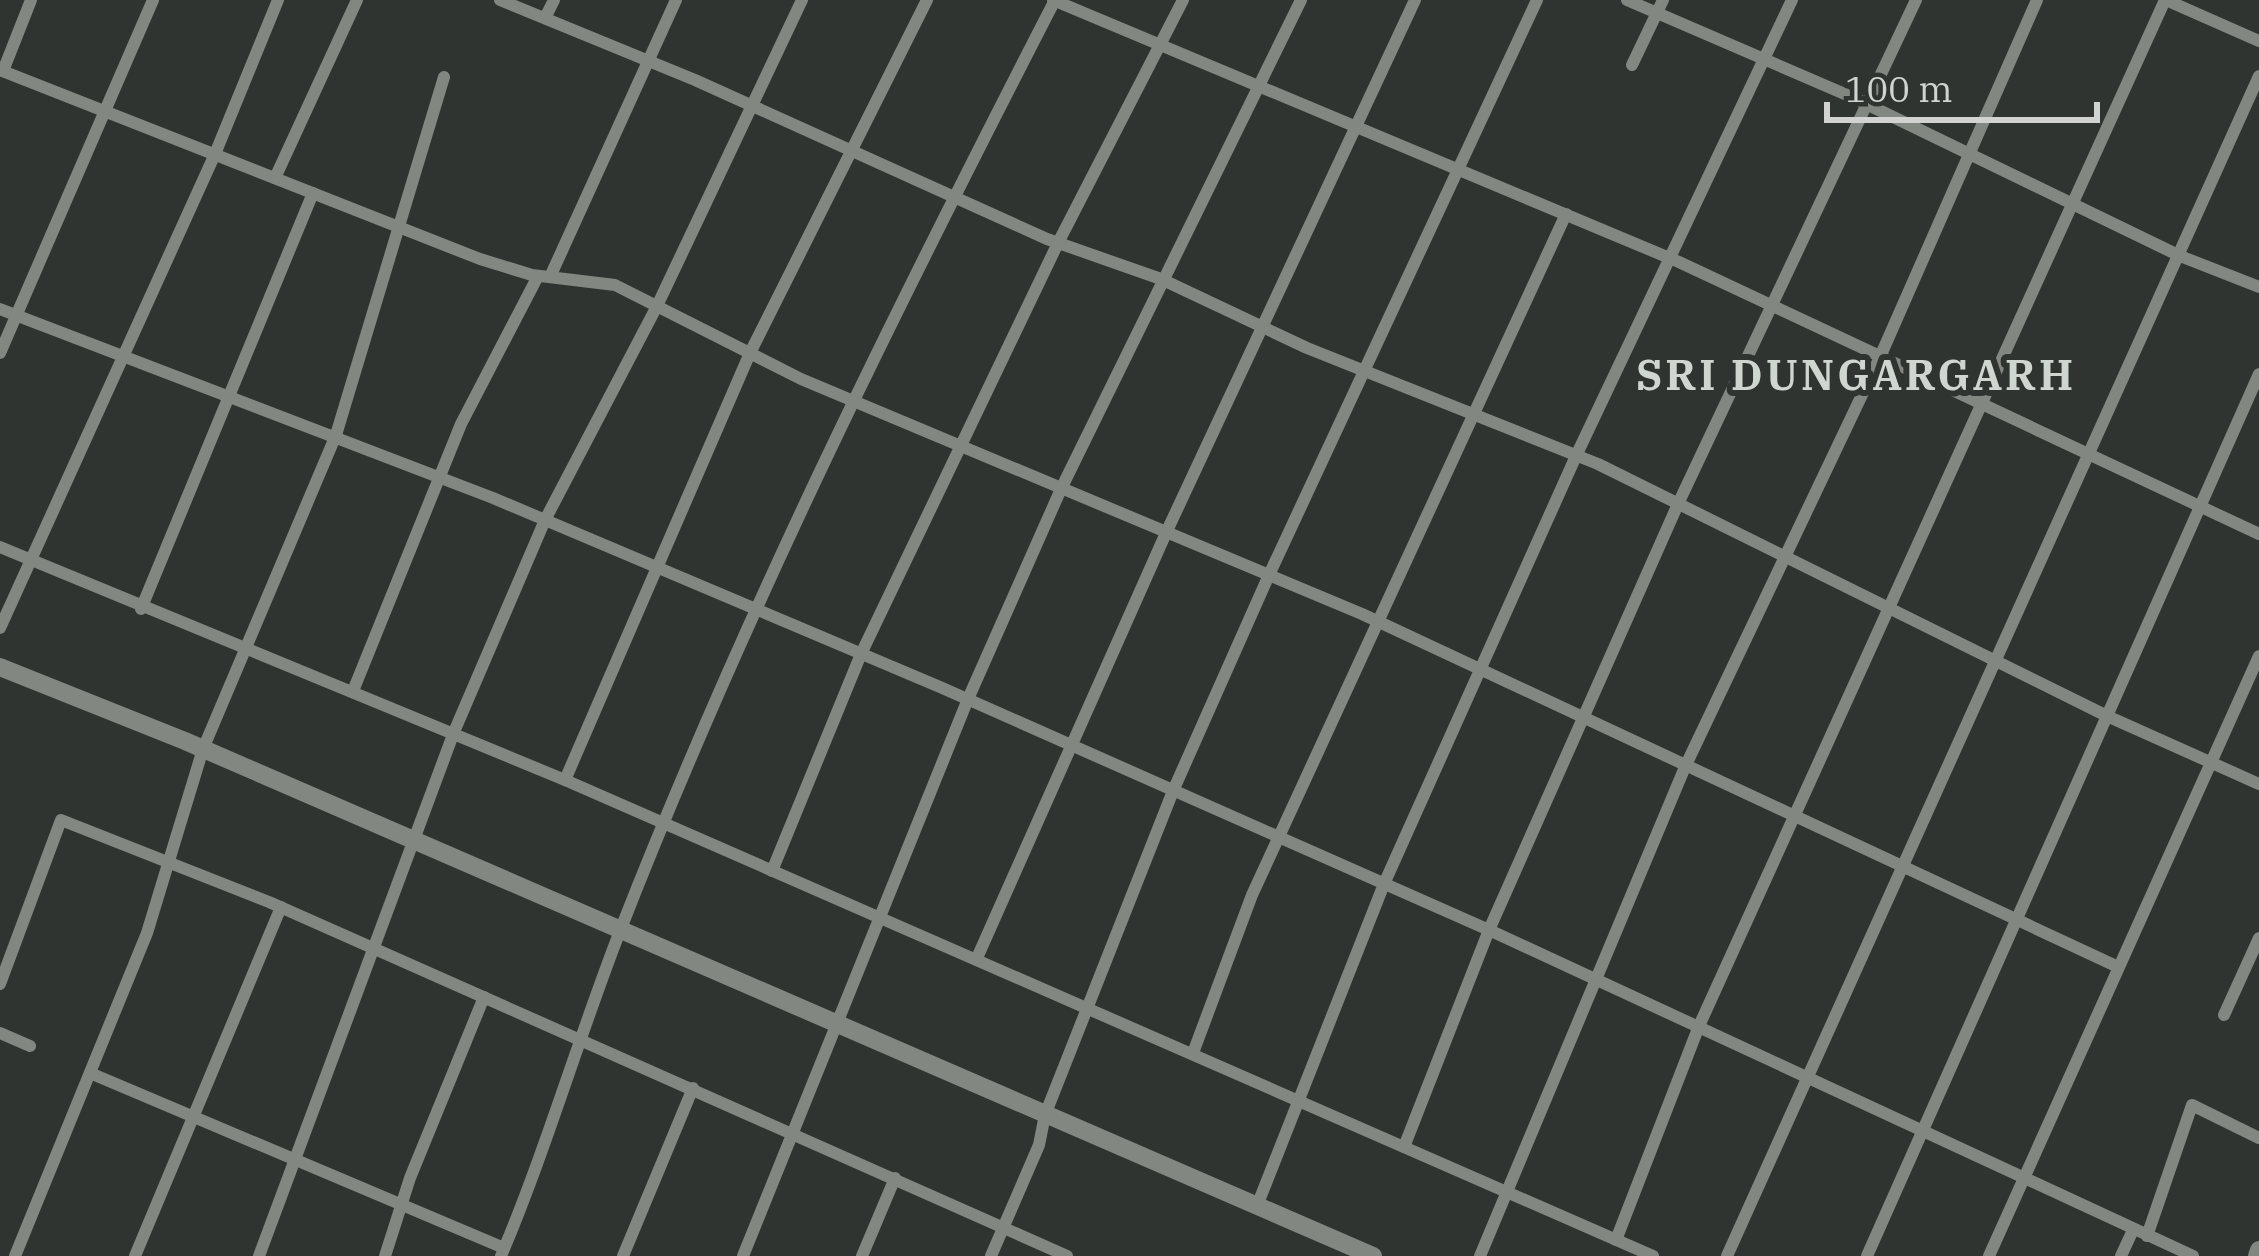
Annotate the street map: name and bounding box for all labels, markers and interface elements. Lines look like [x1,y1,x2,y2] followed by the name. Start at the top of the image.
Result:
[1827,48,2097,122] scale bar
[1845,65,1952,112] text: 100 m
[1636,347,2076,402] district label: SRI DUNGARGARH

